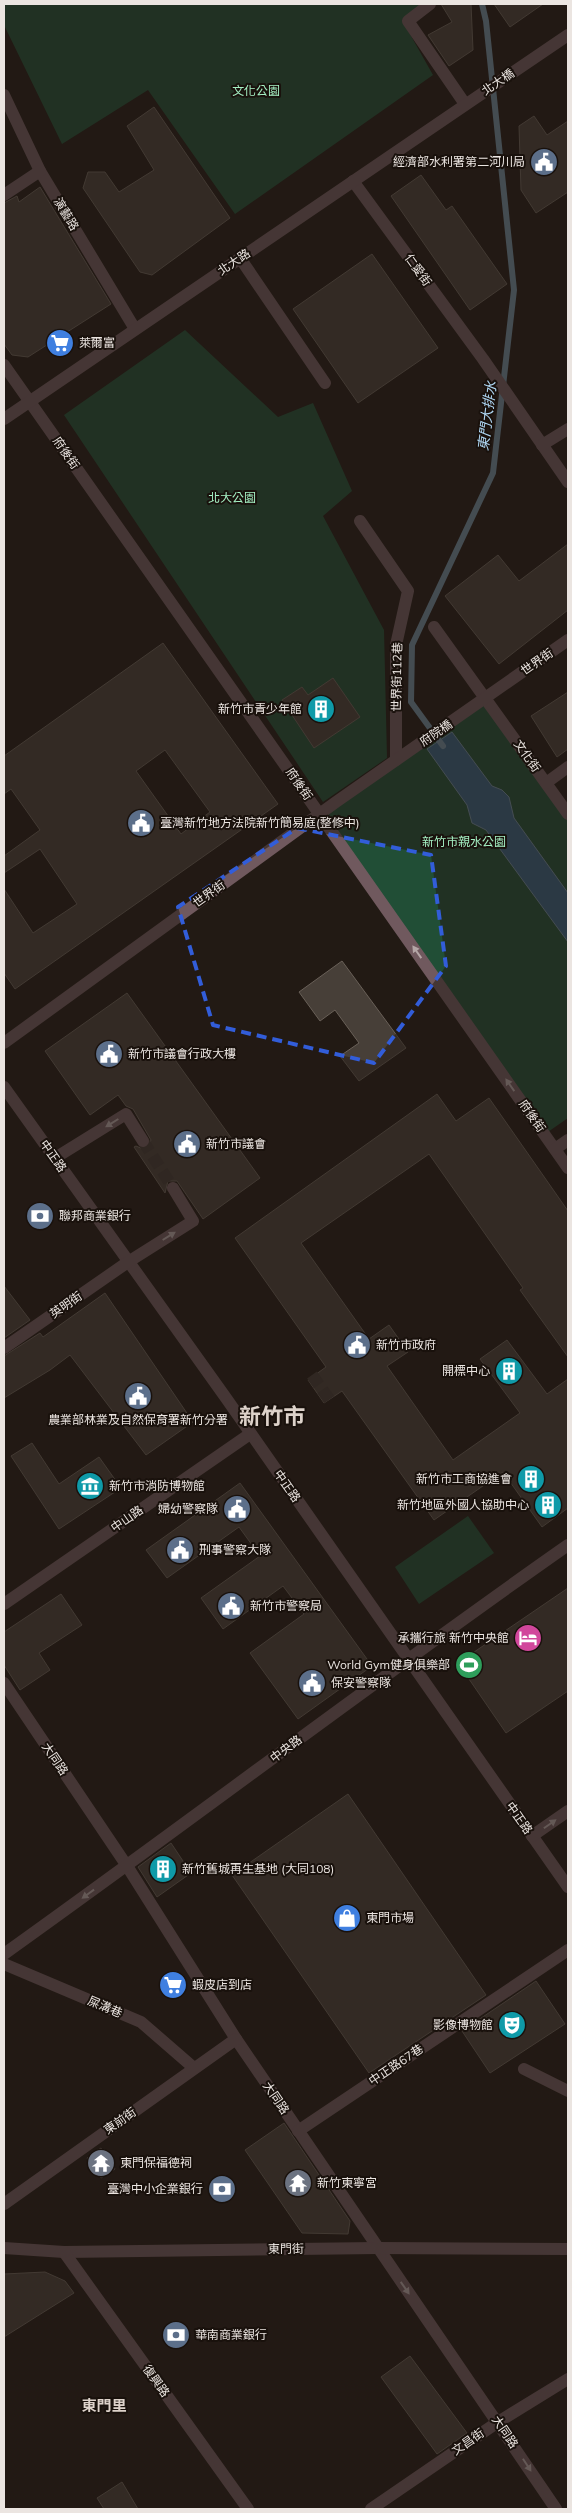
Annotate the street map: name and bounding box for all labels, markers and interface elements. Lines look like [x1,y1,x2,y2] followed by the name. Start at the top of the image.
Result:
[479,65,517,98] street label: 北大橋
[232,83,280,98] park label: 文化公園
[529,147,559,177] public building icon: 經濟部水利署第二河川局
[393,154,525,169] place label: 經濟部水利署第二河川局
[51,194,82,233] street label: 演藝路
[215,245,253,278] street label: 北大路
[402,251,435,289] street label: 仁愛街
[45,328,75,358] supermarket icon: 萊爾富
[79,335,115,350] place label: 萊爾富
[474,379,500,452] water label: 東門大排水
[50,434,83,472] street label: 府後街
[208,490,256,505] park label: 北大公園
[388,642,405,712] street label: 世界街112巷
[518,645,556,678] street label: 世界街
[306,694,336,724] building icon: 新竹市青少年館
[218,701,302,716] place label: 新竹市青少年館
[417,716,455,749] street label: 府院橋
[511,737,544,775] street label: 文化街
[283,765,316,803] street label: 府後街
[126,808,156,838] public building icon: 臺灣新竹地方法院新竹簡易庭(整修中)
[160,815,360,830] place label: 臺灣新竹地方法院新竹簡易庭(整修中)
[422,834,506,849] park label: 新竹市親水公園
[190,877,228,910] street label: 世界街
[411,946,422,959] one-way arrow
[94,1039,124,1069] public building icon: 新竹市議會行政大樓
[128,1046,236,1061] place label: 新竹市議會行政大樓
[505,1078,515,1091] one-way arrow
[516,1097,549,1135] street label: 府後街
[105,1119,118,1128] one-way arrow
[172,1129,202,1159] public building icon: 新竹市議會
[206,1136,266,1151] place label: 新竹市議會
[37,1137,70,1175] street label: 中正路
[25,1201,55,1231] bank icon: 聯邦商業銀行
[59,1208,131,1223] place label: 聯邦商業銀行
[163,1231,176,1240] one-way arrow
[47,1288,85,1321] street label: 英明街
[342,1330,372,1360] public building icon: 新竹市政府
[376,1337,436,1352] place label: 新竹市政府
[494,1356,524,1386] building icon: 開標中心
[442,1363,490,1378] place label: 開標中心
[123,1381,153,1411] public building icon: 農業部林業及自然保育署新竹分署
[239,1402,305,1430] district label: 新竹市
[48,1412,228,1427] place label: 農業部林業及自然保育署新竹分署
[516,1464,546,1494] building icon: 新竹市工商協進會
[271,1467,304,1505] street label: 中正路
[75,1471,105,1501] museum icon: 新竹市消防博物館
[416,1471,512,1486] place label: 新竹市工商協進會
[109,1478,205,1493] place label: 新竹市消防博物館
[533,1490,563,1520] building icon: 新竹地區外國人協助中心
[222,1494,252,1524] public building icon: 婦幼警察隊
[397,1497,529,1512] place label: 新竹地區外國人協助中心
[158,1501,218,1516] place label: 婦幼警察隊
[108,1502,146,1535] street label: 中山路
[165,1535,195,1565] public building icon: 刑事警察大隊
[199,1542,271,1557] place label: 刑事警察大隊
[216,1591,246,1621] public building icon: 新竹市警察局
[250,1598,322,1613] place label: 新竹市警察局
[513,1623,543,1653] hotel icon: 承攜行旅 新竹中央館
[398,1630,509,1645] place label: 承攜行旅 新竹中央館
[454,1650,484,1680] sports icon: World Gym健身俱樂部
[327,1657,450,1672] place label: World Gym健身俱樂部
[297,1668,327,1698] public building icon: 保安警察隊
[331,1675,391,1690] place label: 保安警察隊
[267,1732,305,1765] street label: 中央路
[39,1740,72,1778] street label: 大同路
[503,1799,536,1837] street label: 中正路
[543,1819,557,1829] one-way arrow
[148,1854,178,1884] building icon: 新竹舊城再生基地 (大同108)
[182,1861,334,1876] place label: 新竹舊城再生基地 (大同108)
[81,1889,95,1899] one-way arrow
[332,1903,362,1933] shop icon: 東門市場
[366,1910,414,1925] place label: 東門市場
[158,1970,188,2000] supermarket icon: 蝦皮店到店
[192,1977,252,1992] place label: 蝦皮店到店
[86,1993,125,2020] street label: 屎溝巷
[497,2010,527,2040] theatre icon: 影像博物館
[433,2017,493,2032] place label: 影像博物館
[366,2041,426,2088] street label: 中正路67巷
[260,2079,293,2117] street label: 大同路
[101,2104,139,2137] street label: 東前街
[86,2148,116,2178] temple icon: 東門保福德祠
[120,2155,192,2170] place label: 東門保福德祠
[283,2168,313,2198] temple icon: 新竹東寧宮
[207,2174,237,2204] bank icon: 臺灣中小企業銀行
[317,2175,377,2190] place label: 新竹東寧宮
[107,2181,203,2196] place label: 臺灣中小企業銀行
[268,2241,304,2256] street label: 東門街
[400,2281,410,2295] one-way arrow
[161,2320,191,2350] bank icon: 華南商業銀行
[195,2327,267,2342] place label: 華南商業銀行
[140,2362,173,2400] street label: 復興路
[81,2396,127,2415] district label: 東門里
[489,2413,522,2451] street label: 大同路
[449,2425,487,2458] street label: 文昌街
[522,2459,532,2472] one-way arrow

